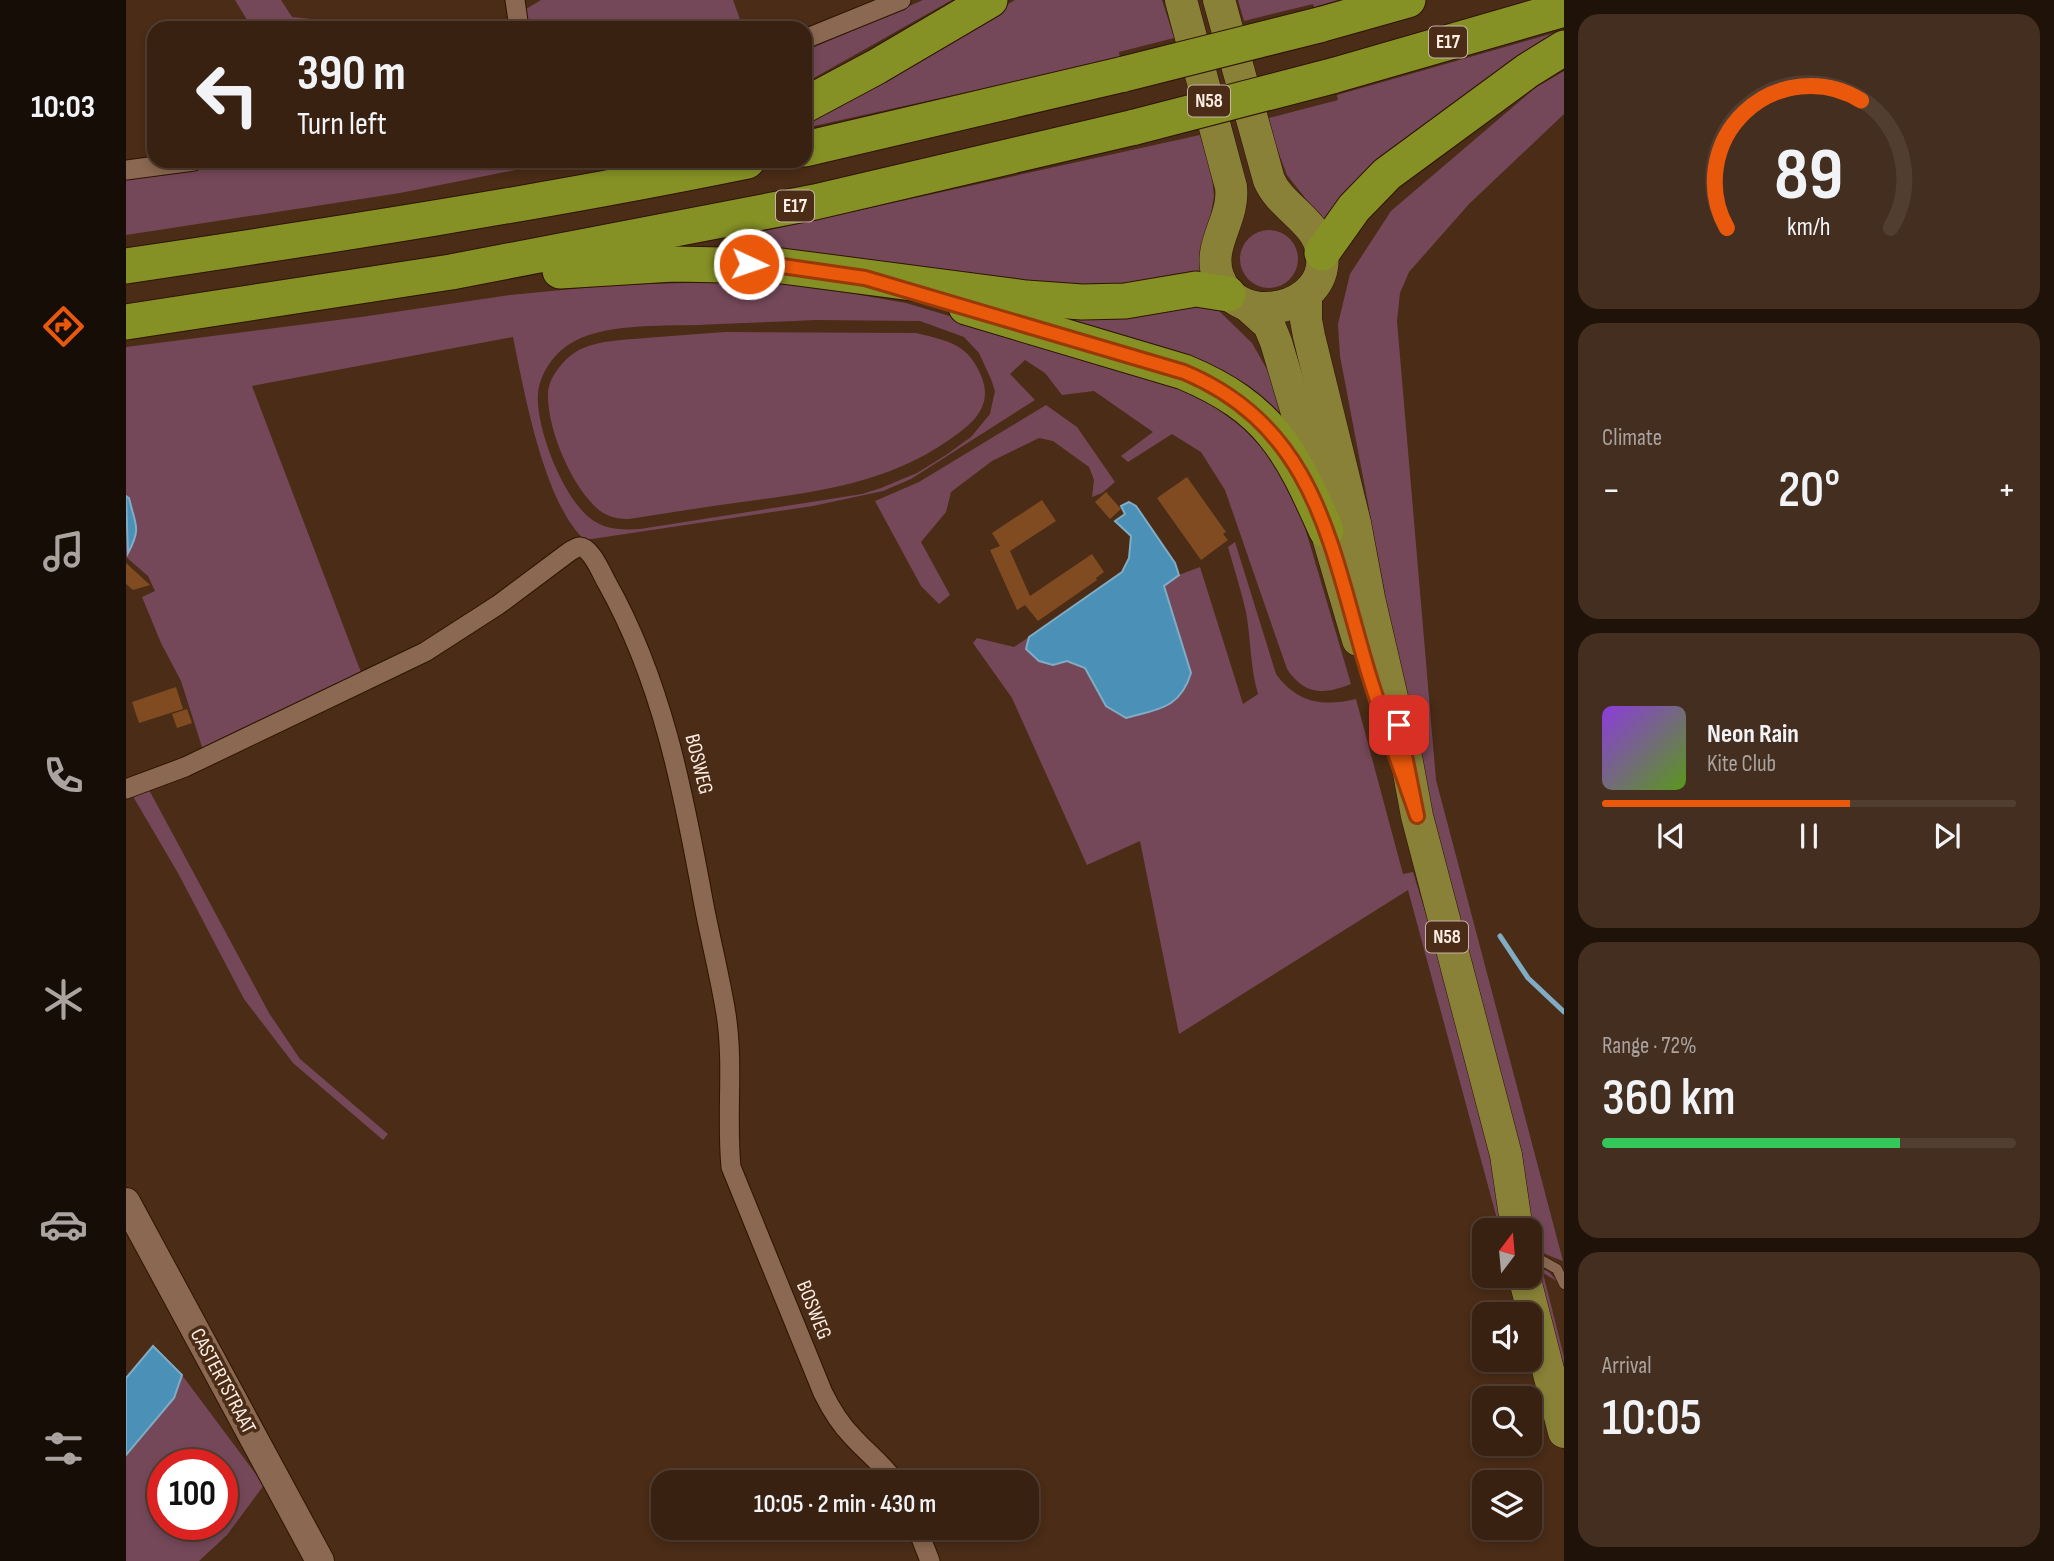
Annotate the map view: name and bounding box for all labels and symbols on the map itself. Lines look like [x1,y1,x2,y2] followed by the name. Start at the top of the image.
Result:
[1429,26,1467,58] road number: E17
[1188,86,1230,116] road number: N58
[776,190,814,222] road number: E17
[712,227,786,301] position arrow
[1369,695,1429,755] pin
[679,731,719,797] street label: BOSWEG
[1426,922,1468,953] road number: N58
[1472,1218,1542,1288] north arrow
[791,1277,837,1343] street label: BOSWEG
[185,1324,261,1438] street label: CASTERTSTRAAT
[147,1449,238,1540] speed limit sign: 100

